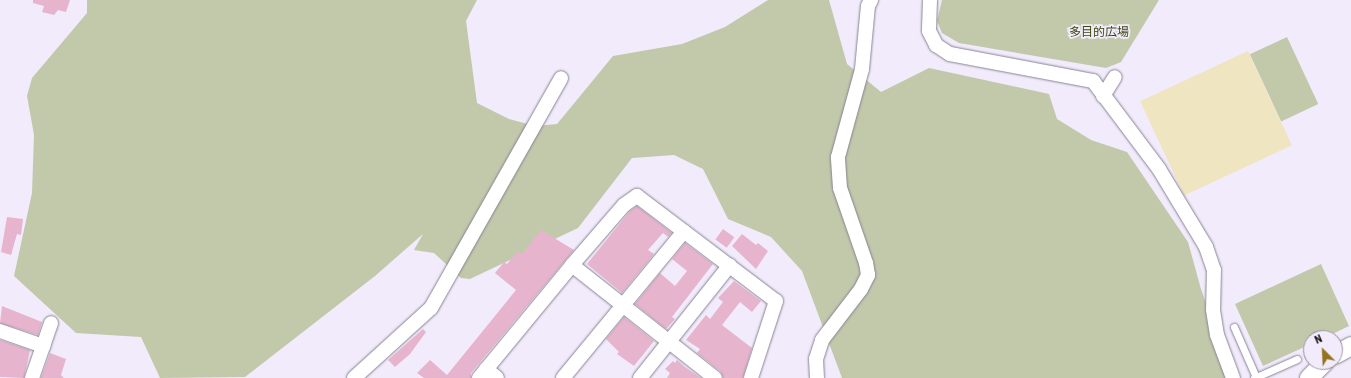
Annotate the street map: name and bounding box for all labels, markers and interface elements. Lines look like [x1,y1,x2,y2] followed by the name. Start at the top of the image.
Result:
[1069,26,1129,40] park label: 多目的広場
[1303,330,1343,370] north arrow
[1313,332,1324,347] text: N

